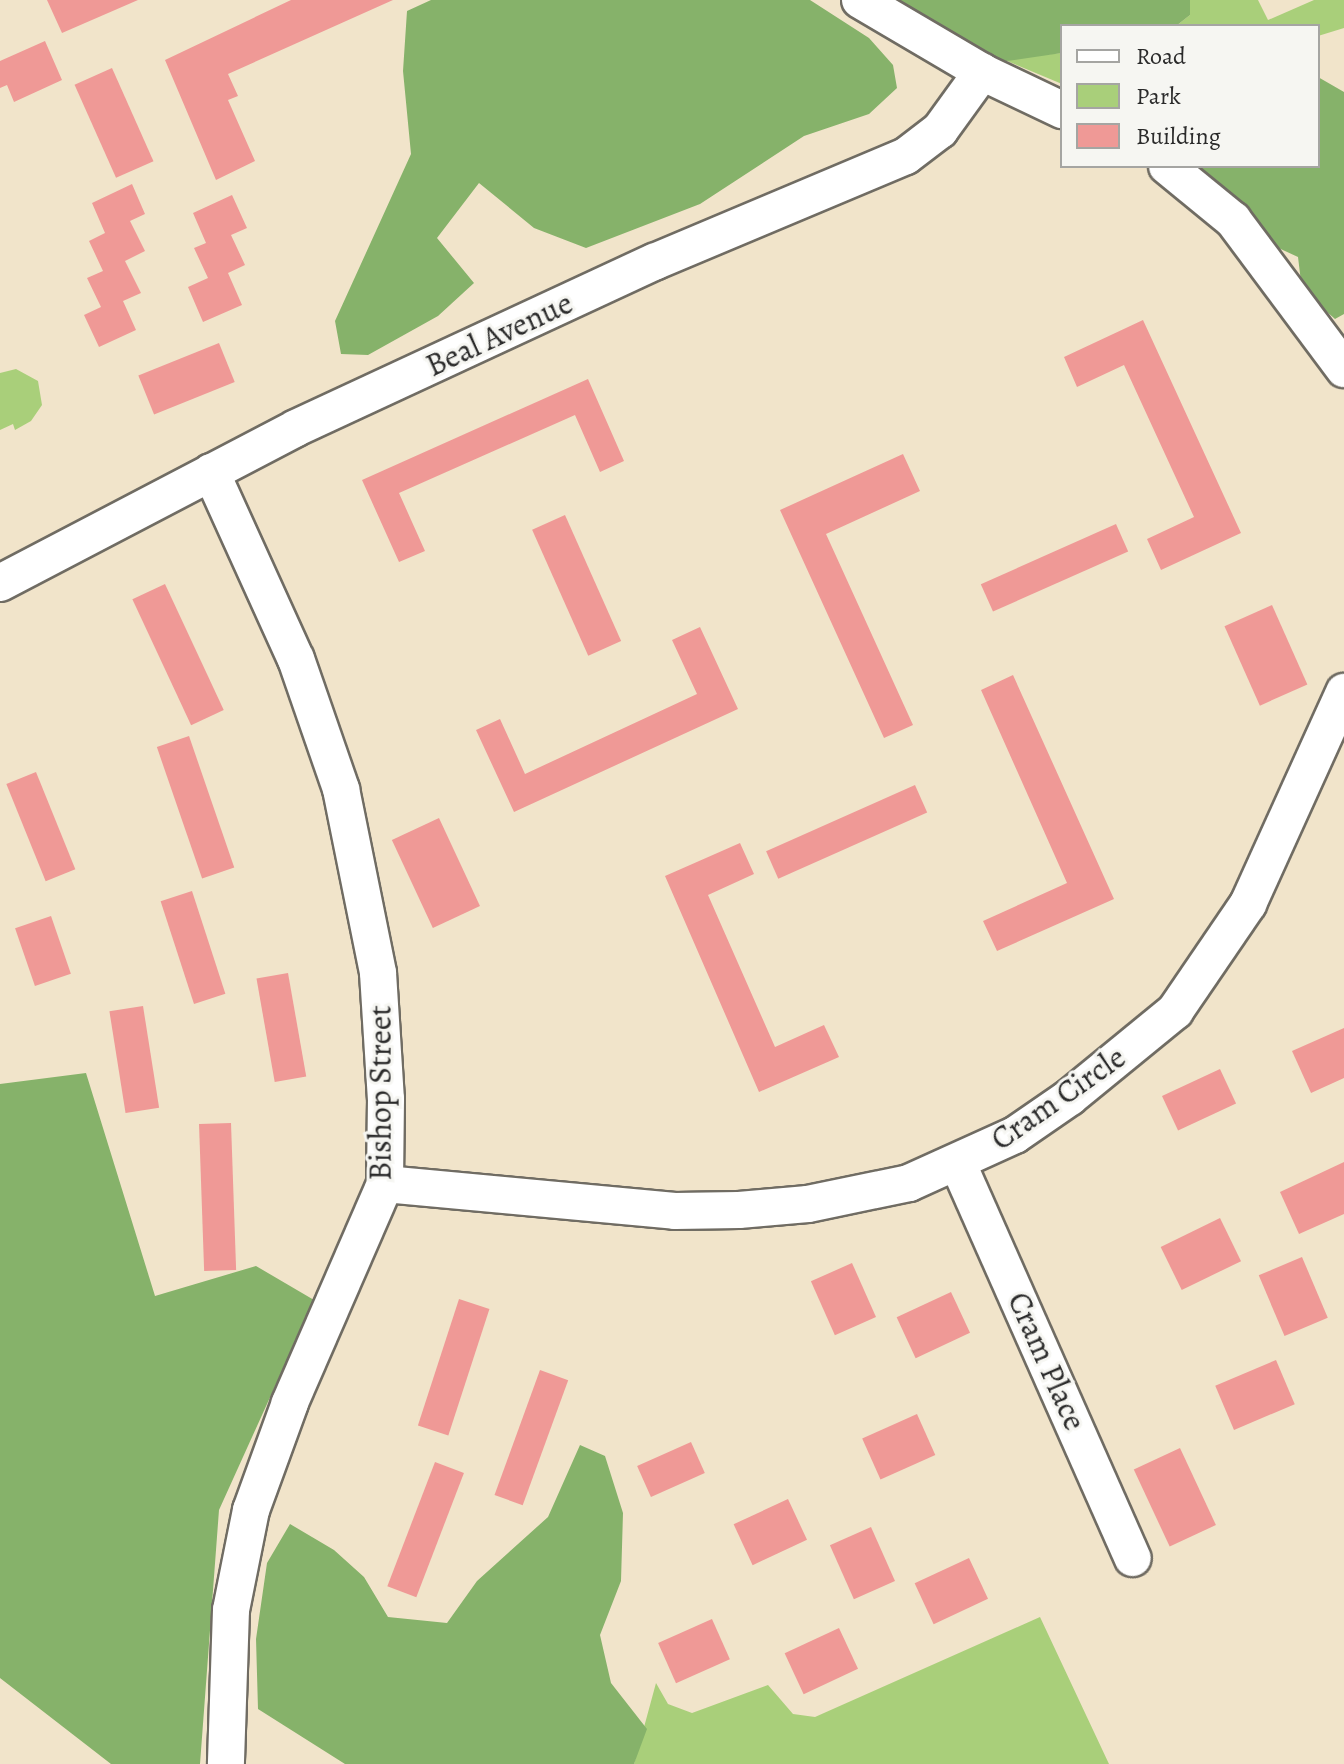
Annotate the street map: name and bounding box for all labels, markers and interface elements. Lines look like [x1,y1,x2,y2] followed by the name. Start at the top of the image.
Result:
[1060,24,1320,168] legend
[1136,40,1186,72] text: Road
[1136,80,1181,112] text: Park
[1136,120,1221,152] text: Building
[420,283,578,385] street label: Beal Avenue
[361,1005,399,1181] street label: Bishop Street
[983,1038,1133,1158] street label: Cram Circle
[1000,1286,1094,1436] street label: Cram Place

